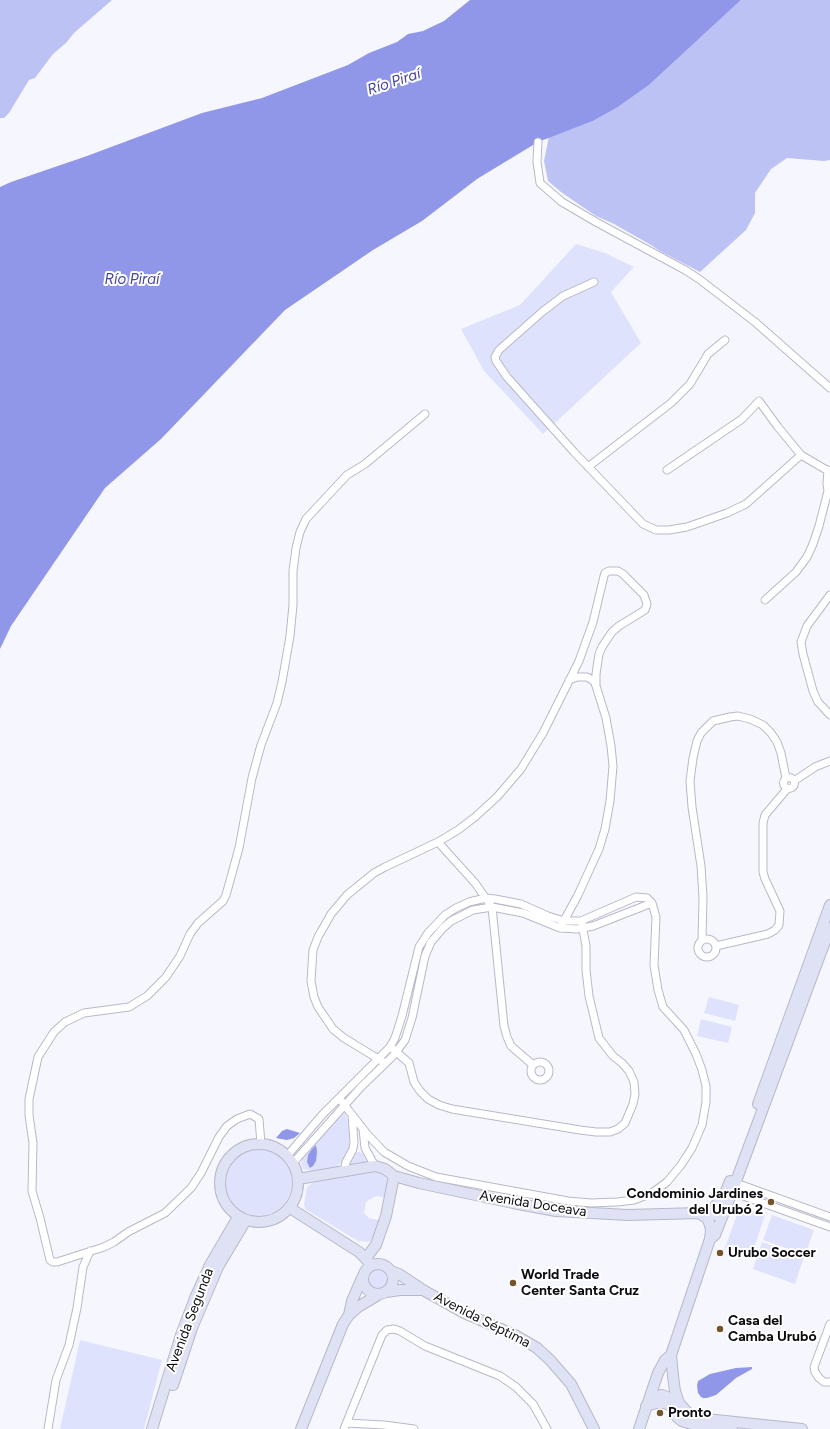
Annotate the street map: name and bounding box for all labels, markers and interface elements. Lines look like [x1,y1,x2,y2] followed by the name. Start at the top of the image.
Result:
[365,65,423,99] water label: Río Piraí
[105,271,159,289] water label: Río Piraí
[627,1186,763,1218] place label: Condominio Jardines del Urubó 2
[478,1187,588,1221] street label: Avenida Doceava
[766,1197,776,1207] marker: Condominio Jardines del Urubó 2
[728,1245,816,1261] place label: Urubo Soccer
[715,1248,725,1258] marker: Urubo Soccer
[163,1266,217,1374] street label: Avenida Segunda
[521,1267,639,1300] place label: World Trade Center Santa Cruz
[508,1278,518,1288] marker: World Trade Center Santa Cruz
[431,1288,533,1352] street label: Avenida Séptima
[728,1313,817,1346] place label: Casa del Camba Urubó
[715,1324,725,1334] marker: Casa del Camba Urubó
[668,1405,711,1421] place label: Pronto
[655,1408,665,1418] marker: Pronto

